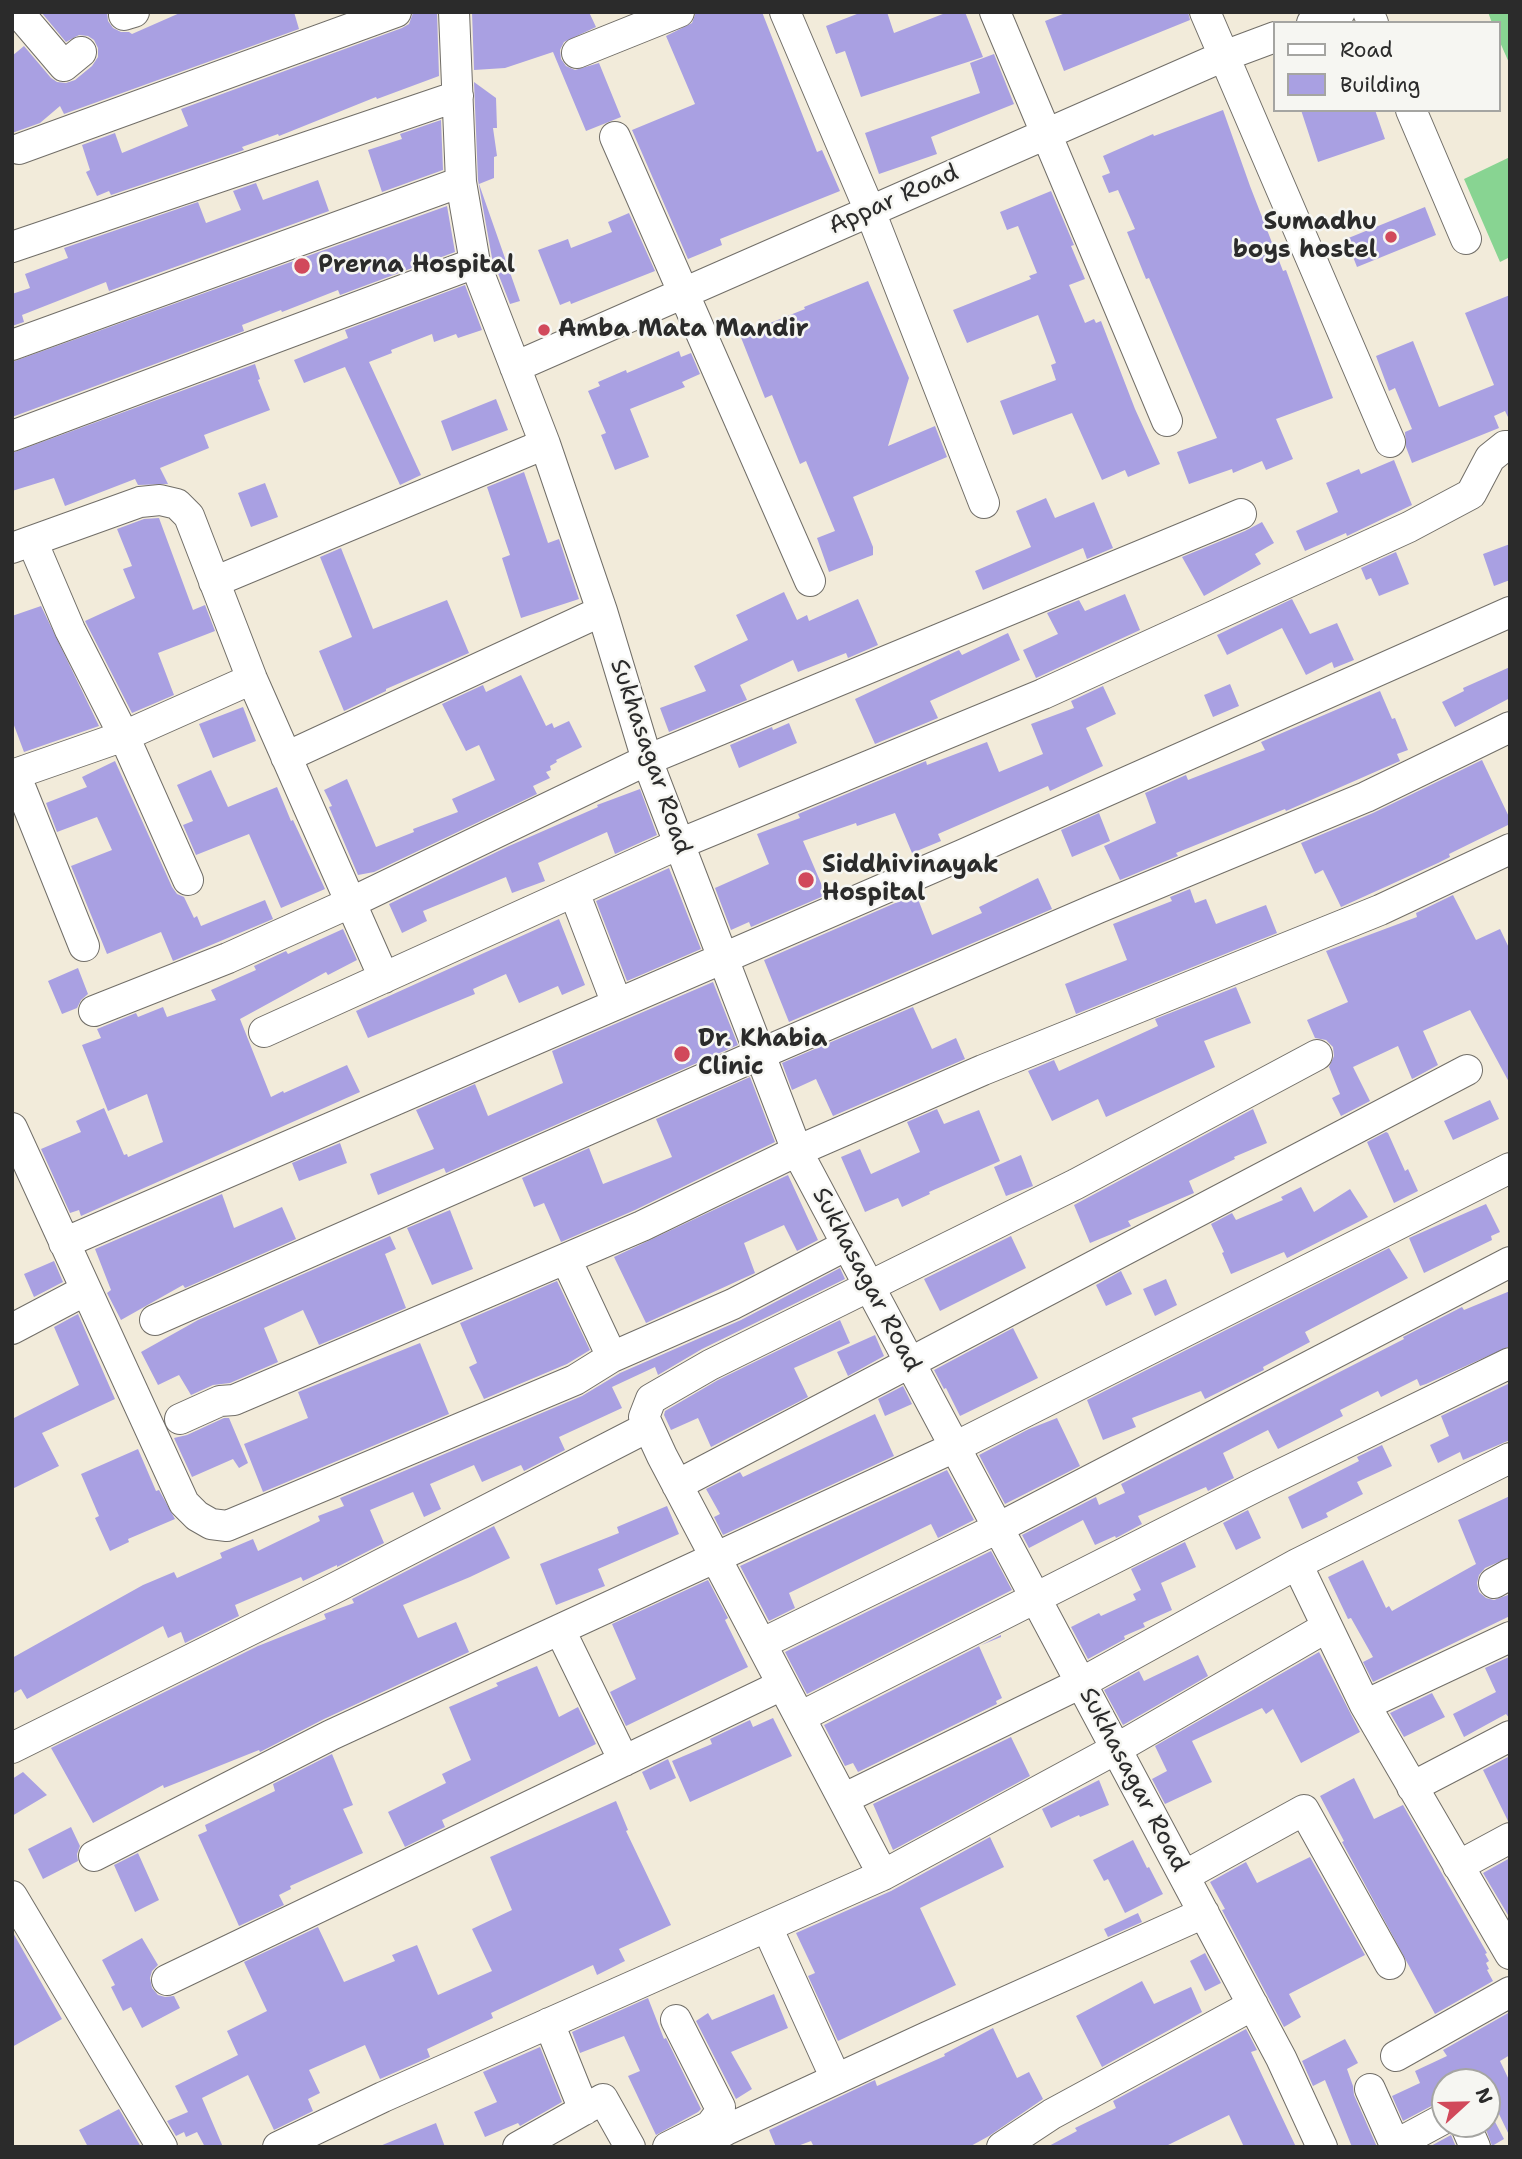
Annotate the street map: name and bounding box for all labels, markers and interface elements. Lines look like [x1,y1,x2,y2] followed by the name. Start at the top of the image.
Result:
[1274,21,1501,112] legend
[1340,36,1393,64] text: Road
[1340,71,1420,99] text: Building
[825,159,963,241] street label: Appar Road
[1233,209,1377,265] place label: Sumadhu boys hostel
[1383,229,1399,245] marker: Sumadhu boys hostel
[318,252,515,280] place label: Prerna Hospital
[292,256,312,276] marker: Prerna Hospital
[558,316,809,344] place label: Amba Mata Mandir
[536,322,552,338] marker: Amba Mata Mandir
[603,656,697,858] street label: Sukhasagar Road
[822,852,999,908] place label: Siddhivinayak Hospital
[796,870,816,890] marker: Siddhivinayak Hospital
[698,1026,827,1082] place label: Dr. Khabia Clinic
[672,1044,692,1064] marker: Dr. Khabia Clinic
[805,1183,927,1377] street label: Sukhasagar Road
[1072,1683,1194,1877] street label: Sukhasagar Road
[1431,2068,1501,2138] north arrow
[1470,2084,1498,2107] text: N

